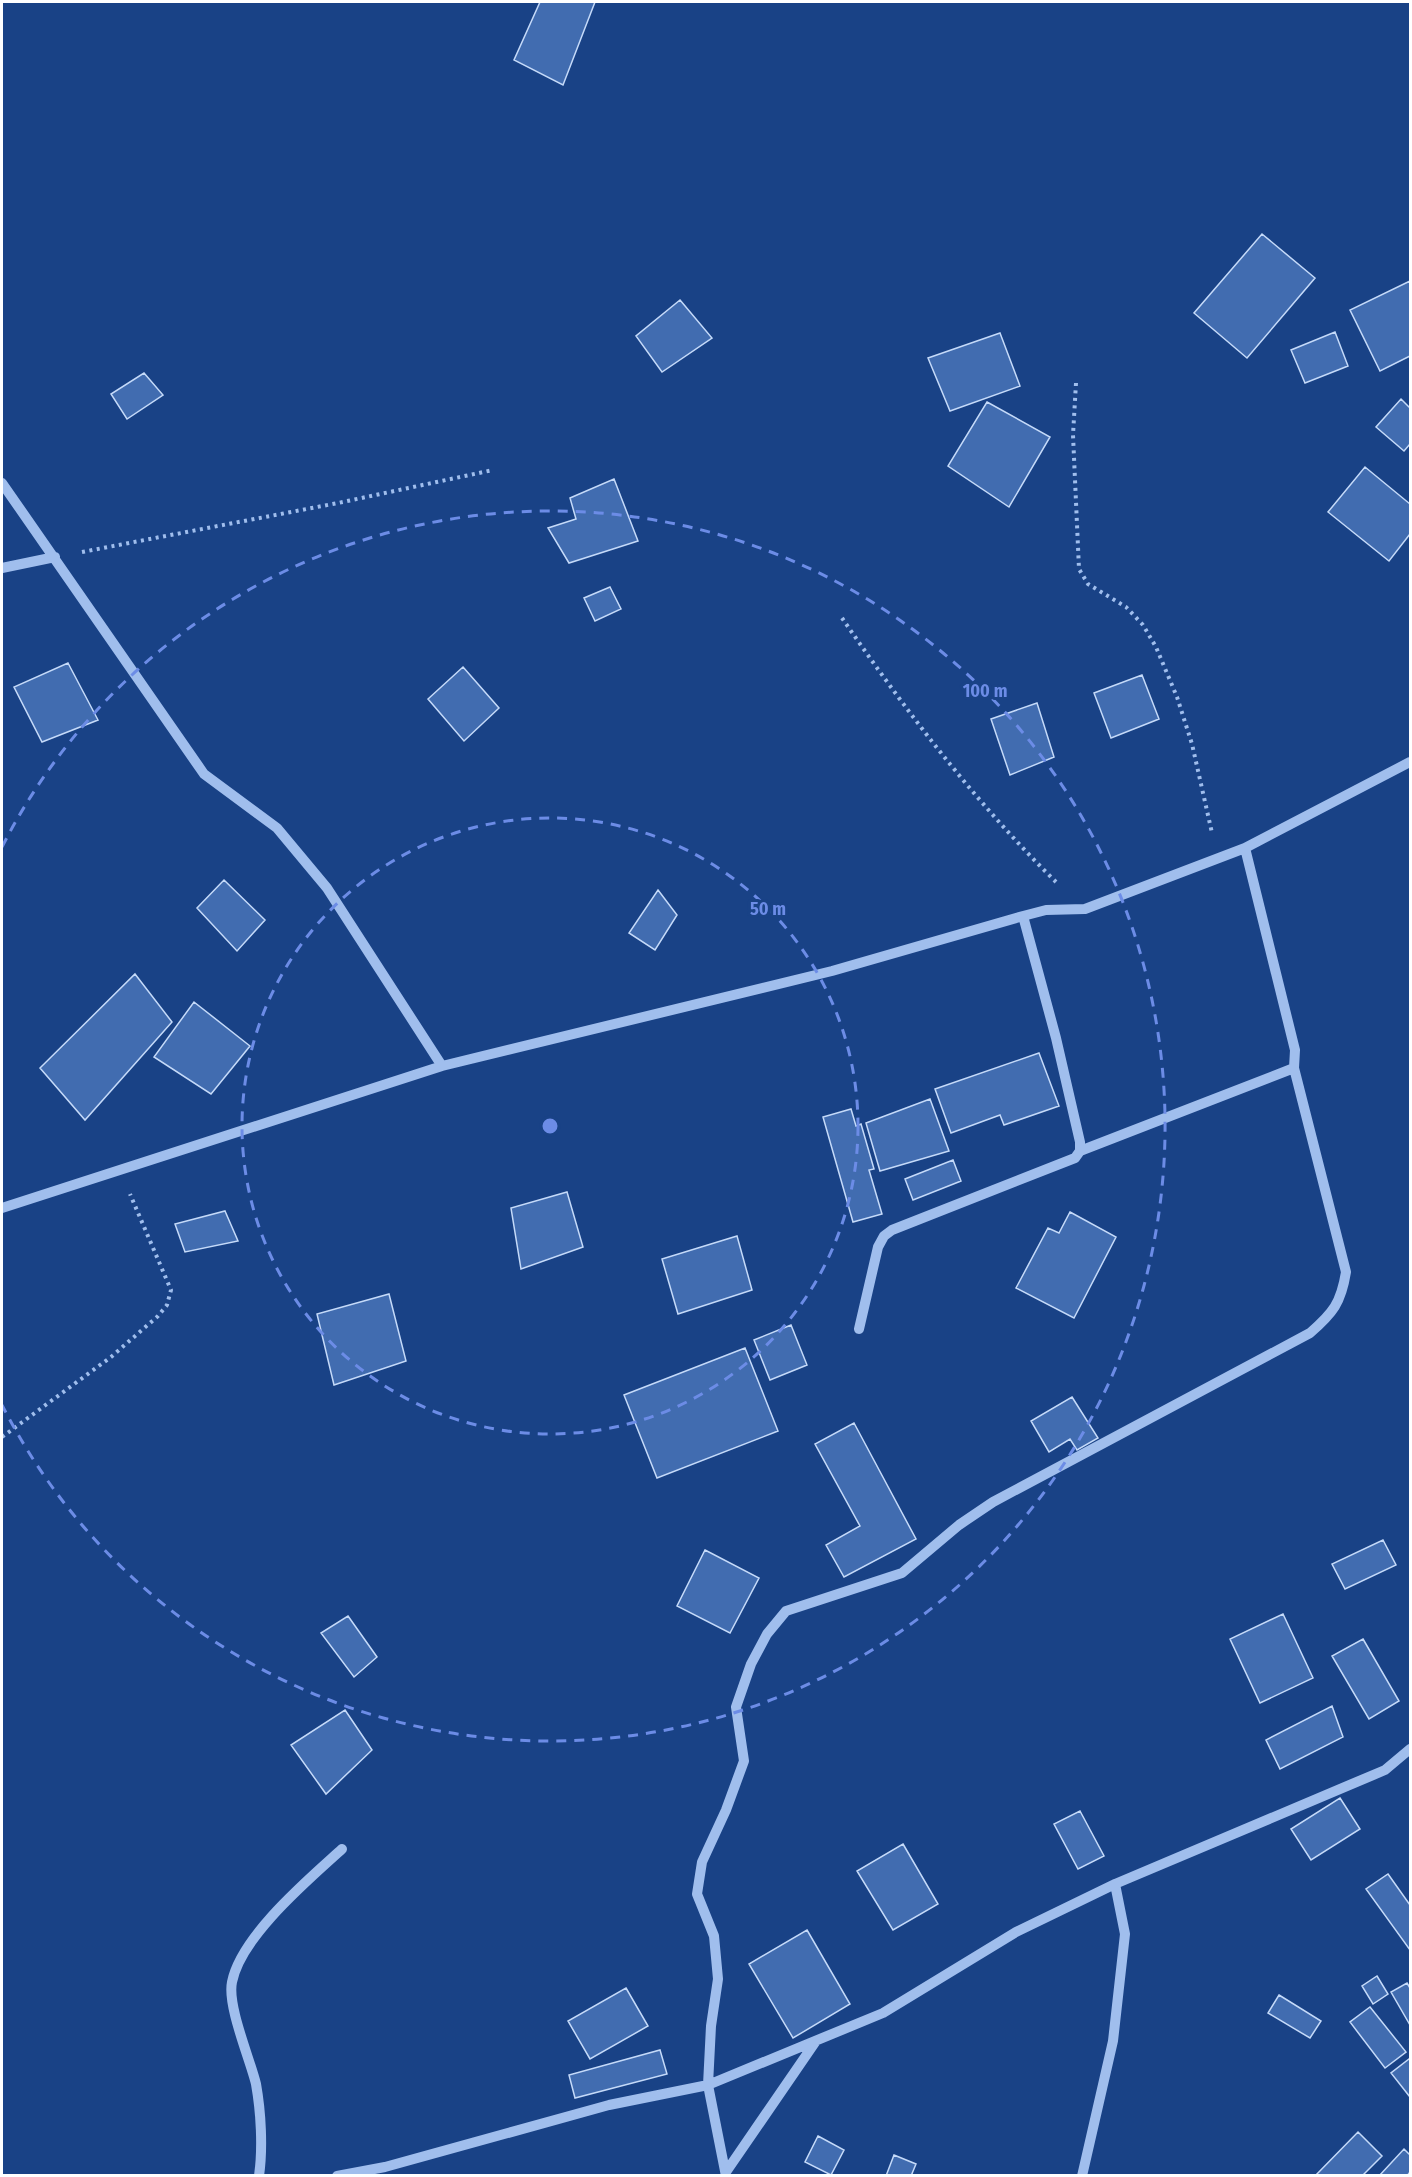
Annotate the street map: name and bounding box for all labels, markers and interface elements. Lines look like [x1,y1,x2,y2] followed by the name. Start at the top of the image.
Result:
[963,680,1007,702] text: 100 m
[750,898,786,920] text: 50 m
[540,1116,560,1136] centre of rings

